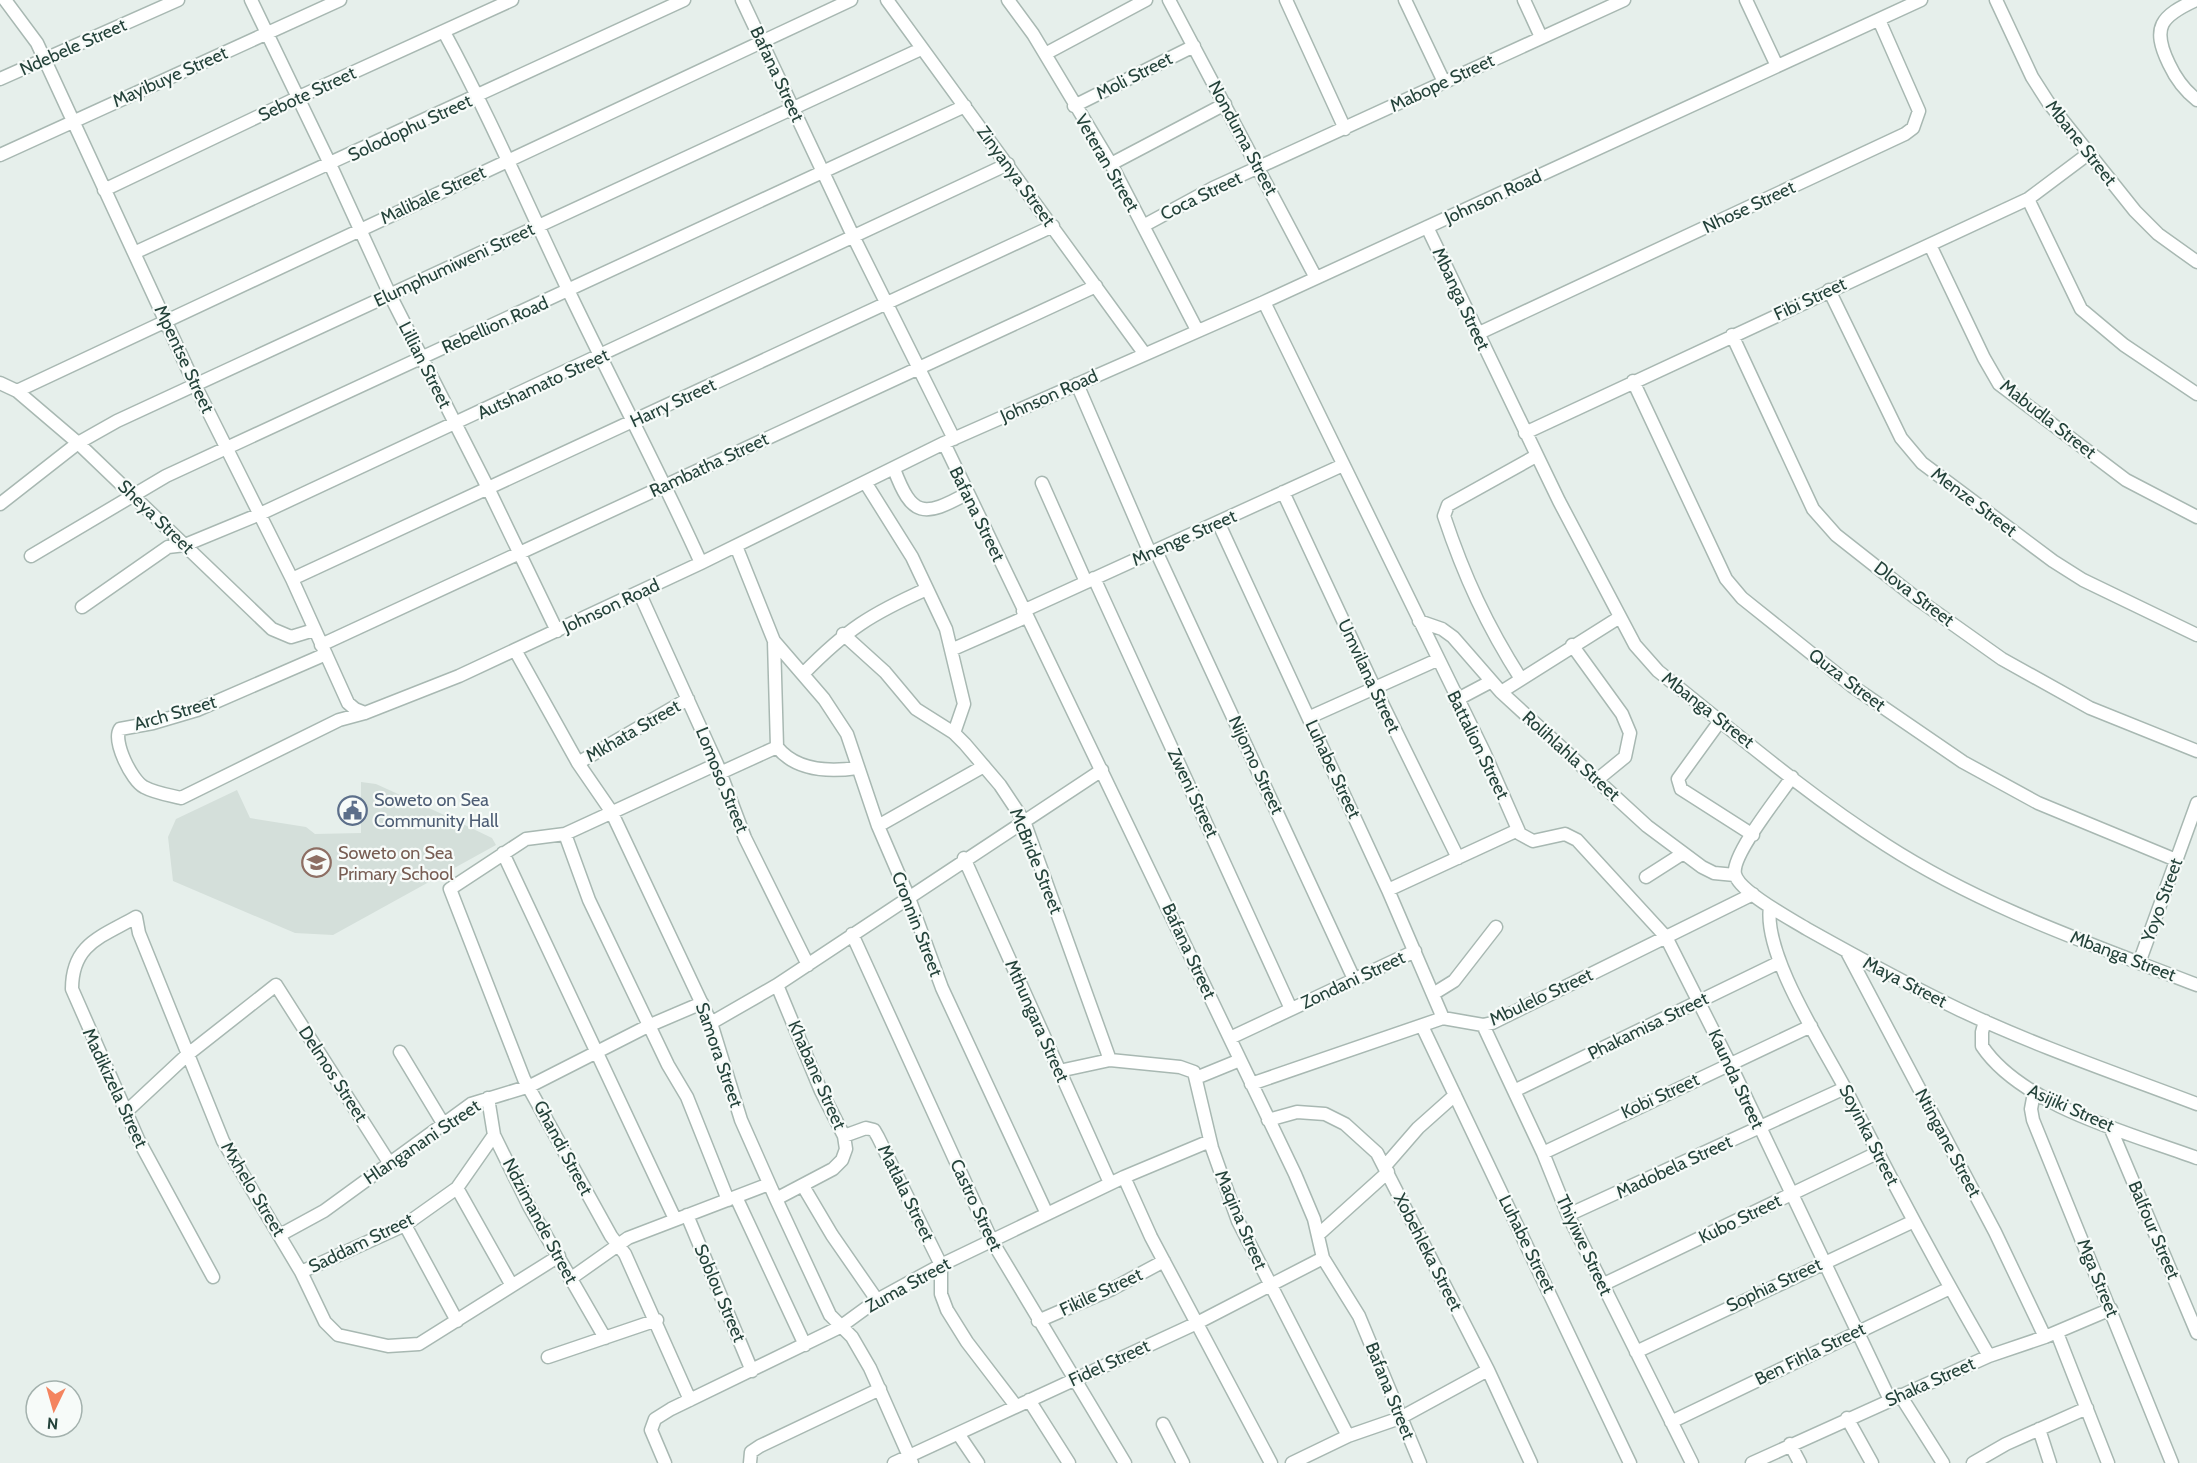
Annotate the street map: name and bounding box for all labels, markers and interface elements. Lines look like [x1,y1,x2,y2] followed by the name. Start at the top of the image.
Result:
[16,14,130,80] street label: Ndebele Street
[745,23,809,125] street label: Bafana Street
[109,42,231,112] street label: Mayibuye Street
[1092,47,1176,105] street label: Moli Street
[1386,49,1498,117] street label: Mabope Street
[255,62,359,126] street label: Sebote Street
[1204,77,1282,199] street label: Nonduma Street
[345,90,475,166] street label: Solodophu Street
[2041,96,2121,190] street label: Mbane Street
[1070,110,1144,216] street label: Veteran Street
[972,121,1060,231] street label: Zinyanya Street
[377,161,489,229] street label: Malibale Street
[1440,165,1545,229] street label: Johnson Road
[1157,167,1245,225] street label: Coca Street
[1699,176,1799,238] street label: Nhose Street
[370,218,538,312] street label: Elumphumiweni Street
[1428,244,1494,354] street label: Mbanga Street
[1770,273,1850,325] street label: Fibi Street
[438,292,552,358] street label: Rebellion Road
[149,301,219,417] street label: Mpentse Street
[394,318,456,412] street label: Lillian Street
[474,344,612,424] street label: Autshamato Street
[996,365,1101,428] street label: Johnson Road
[627,374,719,432] street label: Harry Street
[1996,375,2100,463] street label: Mabudla Street
[646,428,772,502] street label: Rambatha Street
[945,463,1009,565] street label: Bafana Street
[1927,463,2021,541] street label: Menze Street
[113,475,199,559] street label: Sheya Street
[1128,505,1240,571] street label: Mnenge Street
[1870,557,1958,631] street label: Dlova Street
[558,574,663,638] street label: Johnson Road
[1333,616,1405,736] street label: Umvilana Street
[1804,644,1890,716] street label: Quza Street
[1657,667,1759,753] street label: Mbanga Street
[1442,687,1514,803] street label: Battalion Street
[131,691,219,735] street label: Arch Street
[582,695,684,767] street label: Mkhata Street
[1518,706,1624,806] street label: Rolihlahla Street
[1224,712,1288,818] street label: Nijomo Street
[1301,716,1365,822] street label: Luhabe Street
[691,724,753,836] street label: Lomoso Street
[1163,745,1223,841] street label: Zweni Street
[374,789,499,832] place label: Soweto on Sea Community Hall
[337,794,369,826] public building icon: Soweto on Sea Community Hall
[1005,805,1067,917] street label: McBride Street
[338,842,454,885] place label: Soweto on Sea Primary School
[301,847,333,879] school or university icon: Soweto on Sea Primary School
[2136,855,2187,946] street label: Yoyo Street
[887,868,947,980] street label: Cronnin Street
[1157,900,1221,1002] street label: Bafana Street
[2067,926,2179,986] street label: Mbanga Street
[1298,946,1408,1014] street label: Zondani Street
[1860,952,1950,1012] street label: Maya Street
[1000,956,1074,1086] street label: Mthungara Street
[1486,963,1596,1031] street label: Mbulelo Street
[1584,987,1712,1065] street label: Phakamisa Street
[691,1000,747,1110] street label: Samora Street
[783,1017,851,1133] street label: Khabane Street
[294,1022,372,1126] street label: Delmos Street
[78,1025,152,1151] street label: Madikizela Street
[1703,1026,1769,1132] street label: Kaunda Street
[1617,1068,1703,1124] street label: Kobi Street
[2024,1079,2118,1137] street label: Asijiki Street
[1834,1081,1904,1189] street label: Soyinka Street
[1910,1085,1986,1201] street label: Ntingane Street
[359,1095,485,1189] street label: Hlanganani Street
[529,1097,597,1199] street label: Ghandi Street
[1613,1131,1735,1203] street label: Madobela Street
[216,1138,290,1240] street label: Mxhelo Street
[873,1141,939,1245] street label: Matlala Street
[498,1155,582,1287] street label: Ndzimande Street
[945,1156,1007,1254] street label: Castro Street
[1210,1167,1272,1273] street label: Maqina Street
[2123,1177,2185,1283] street label: Balfour Street
[1389,1189,1467,1315] street label: Xobehleka Street
[1695,1190,1785,1248] street label: Kubo Street
[1494,1191,1560,1297] street label: Luhabe Street
[1551,1191,1617,1299] street label: Thiyiwe Street
[305,1208,417,1278] street label: Saddam Street
[2072,1236,2124,1320] street label: Mga Street
[690,1241,750,1345] street label: Soblou Street
[862,1253,954,1317] street label: Zuma Street
[1723,1253,1825,1317] street label: Sophia Street
[1056,1263,1146,1321] street label: Fikile Street
[1751,1318,1869,1390] street label: Ben Fihla Street
[1065,1335,1153,1391] street label: Fidel Street
[1361,1339,1419,1443] street label: Bafana Street
[1882,1352,1978,1412] street label: Shaka Street
[24,1379,84,1439] north arrow
[46,1413,59,1433] text: N

